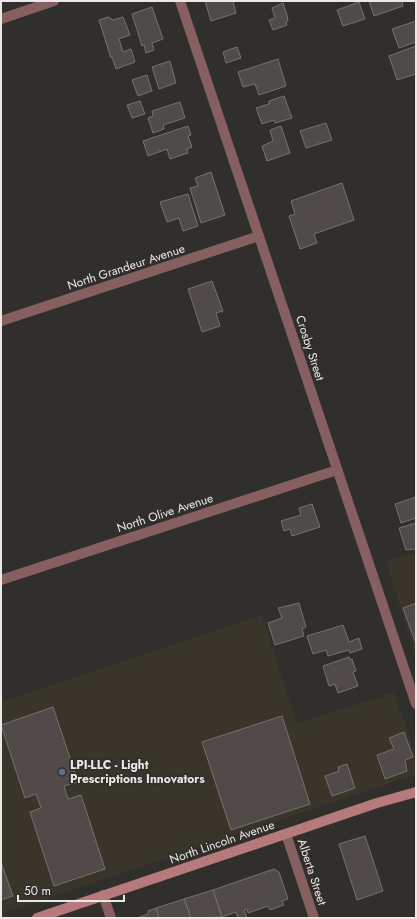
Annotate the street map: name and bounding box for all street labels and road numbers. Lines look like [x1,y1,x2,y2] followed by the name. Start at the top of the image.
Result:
[65,239,187,295] street label: North Grandeur Avenue
[291,313,329,383] street label: Crosby Street
[114,489,216,537] street label: North Olive Avenue
[167,816,277,868] street label: North Lincoln Avenue
[293,837,331,908] street label: Alberta Street

